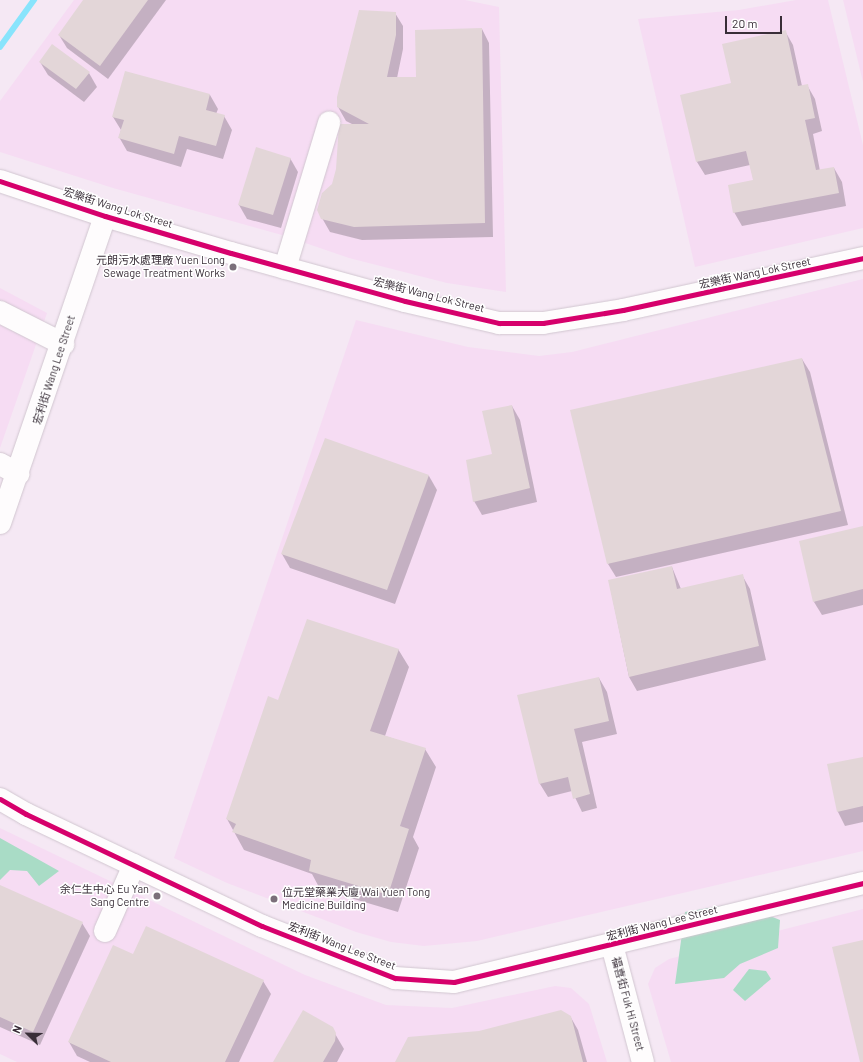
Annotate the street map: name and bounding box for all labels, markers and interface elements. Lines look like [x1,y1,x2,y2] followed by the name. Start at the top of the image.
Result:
[727,8,784,34] scale bar
[732,16,758,30] text: 20 m
[62,185,174,231] street label: 宏樂街 Wang Lok Street
[96,254,225,280] place label: 元朗污水處理廠 Yuen Long Sewage Treatment Works
[698,255,812,291] street label: 宏樂街 Wang Lok Street
[228,262,238,272] marker: 元朗污水處理廠 Yuen Long Sewage Treatment Works
[372,275,486,315] street label: 宏樂街 Wang Lok Street
[30,314,78,426] street label: 宏利街 Wang Lee Street
[60,883,149,909] place label: 余仁生中心 Eu Yan Sang Centre
[282,886,430,912] place label: 位元堂藥業大廈 Wai Yuen Tong Medicine Building
[152,891,162,901] marker: 余仁生中心 Eu Yan Sang Centre
[269,894,279,904] marker: 位元堂藥業大廈 Wai Yuen Tong Medicine Building
[605,903,719,943] street label: 宏利街 Wang Lee Street
[286,919,398,973] street label: 宏利街 Wang Lee Street
[609,955,647,1053] street label: 福喜街 Fuk Hi Street
[8,1014,48,1054] north arrow
[9,1023,24,1035] text: N

